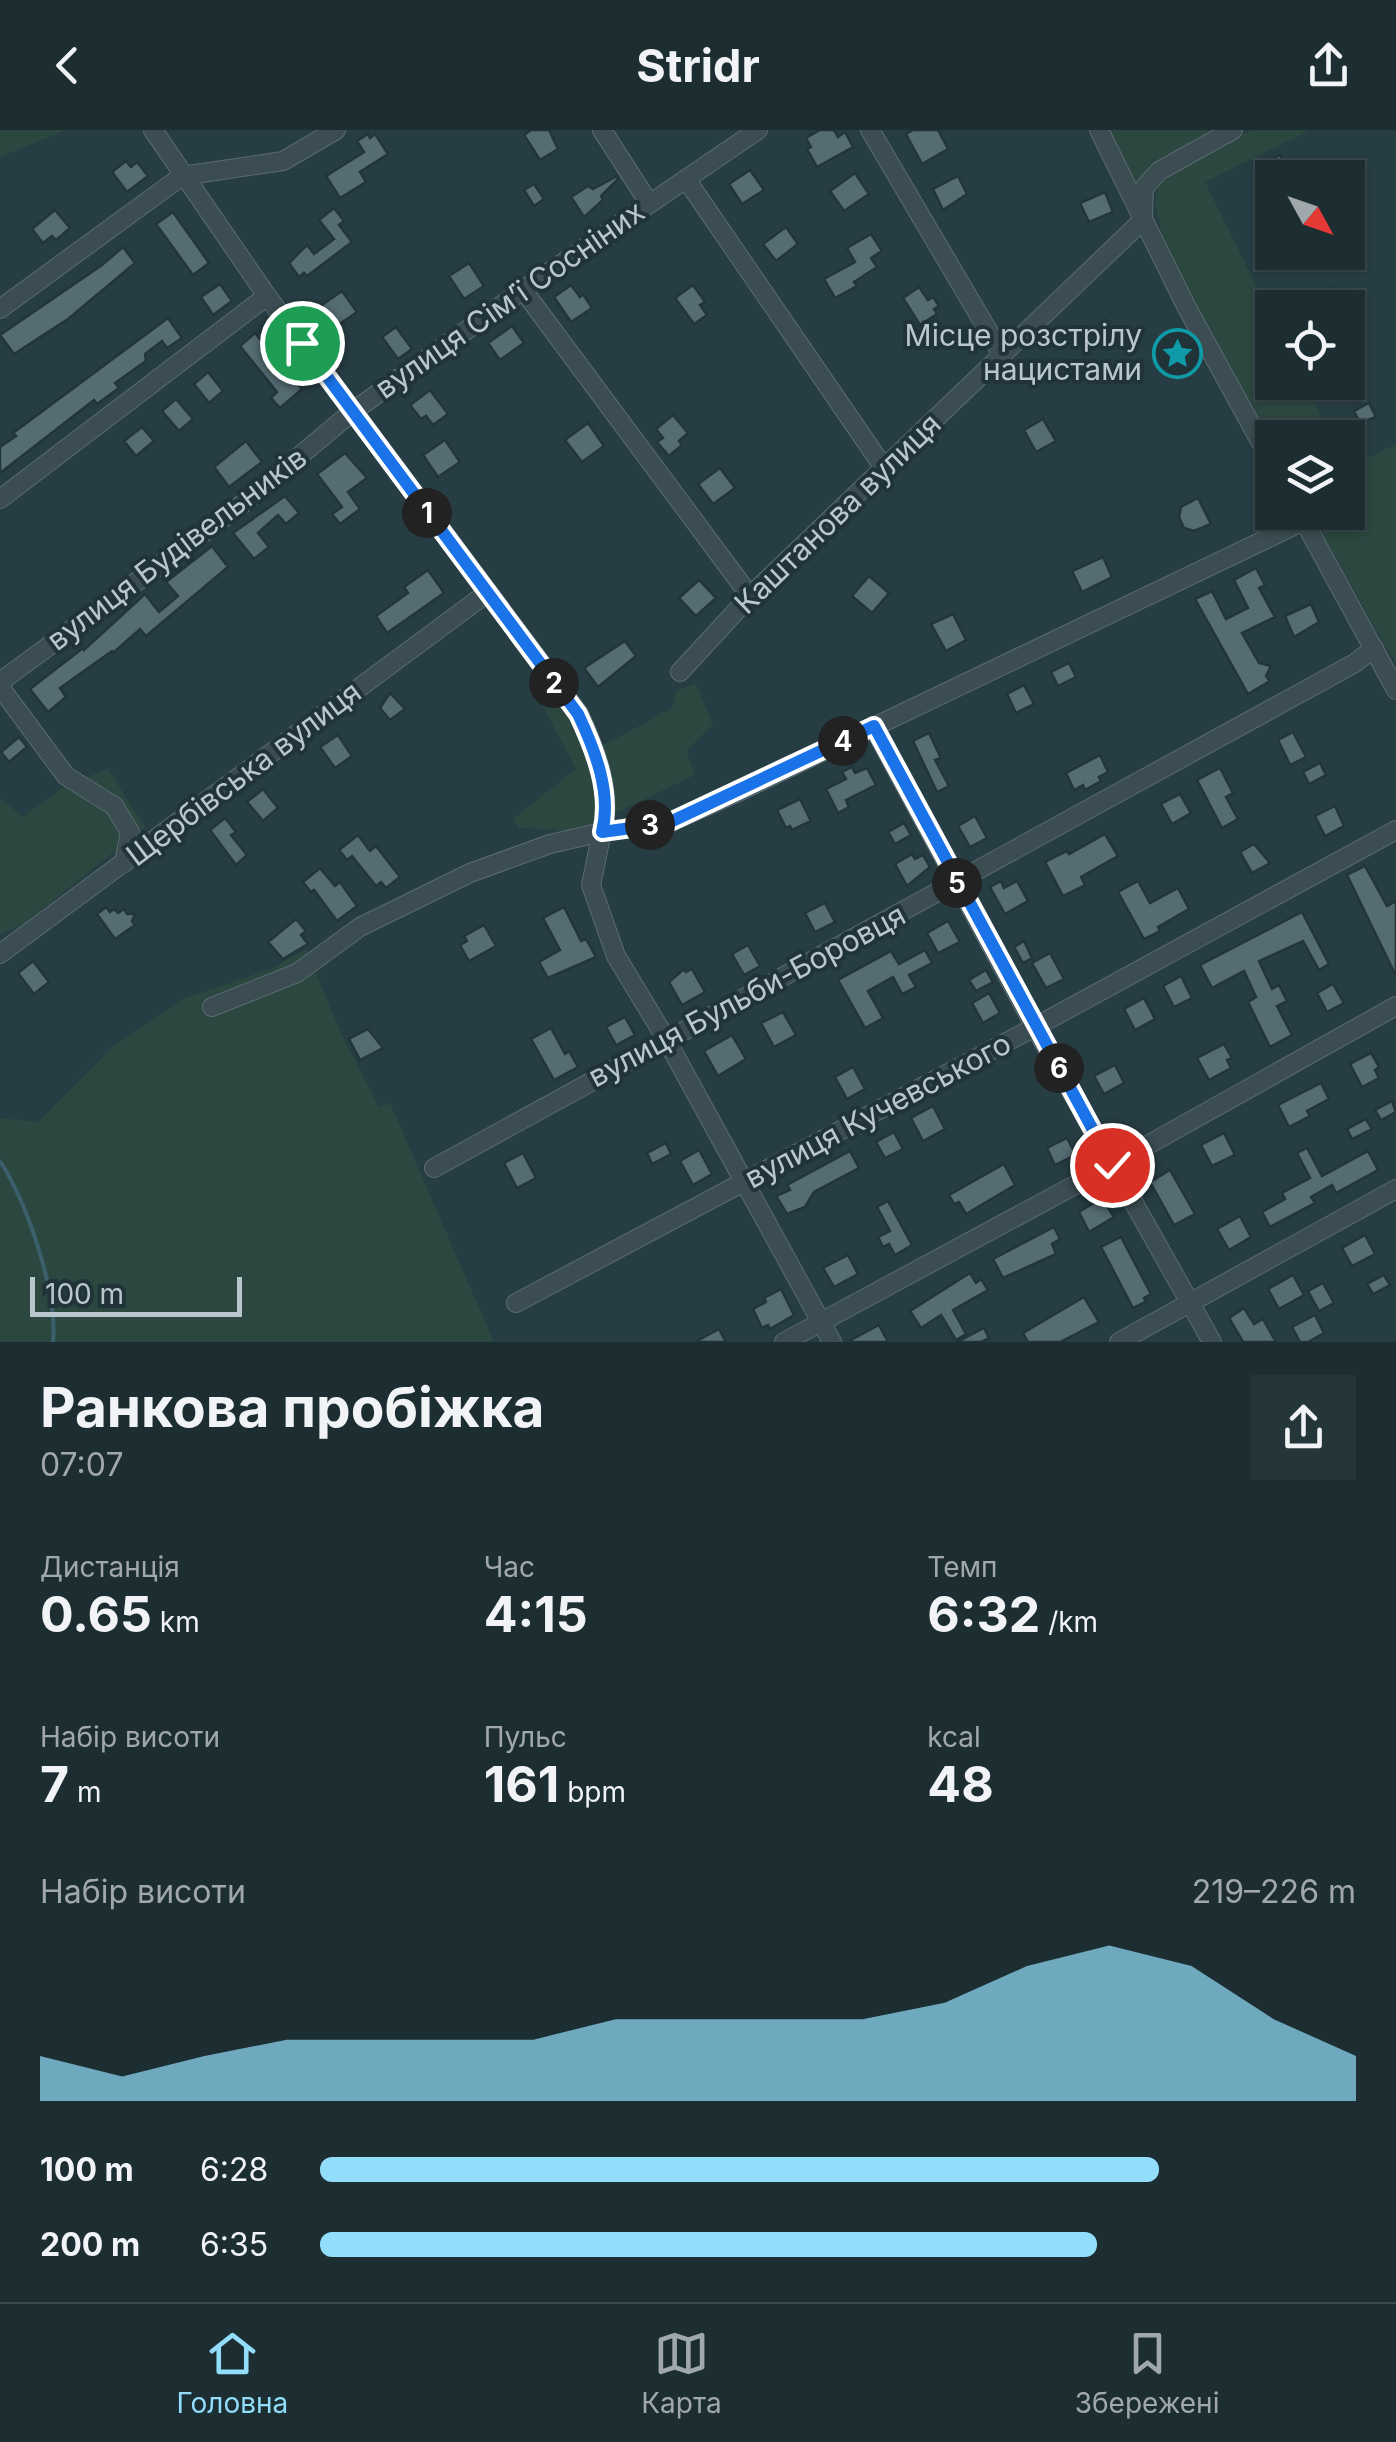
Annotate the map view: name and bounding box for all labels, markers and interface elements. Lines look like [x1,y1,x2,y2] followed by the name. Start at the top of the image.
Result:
[40,38,95,93] icon: back
[636,38,760,93] text: Stridr
[1301,38,1356,93] icon: share
[1255,160,1365,270] north arrow
[1255,160,1365,530] map controls
[368,193,651,406] street label: вулиця Сім’ї Сосніних
[1255,290,1365,400] button: locate
[260,301,345,386] pin
[275,316,330,371] icon: arrive
[905,317,1142,387] place label: Місце розстрілу нацистами
[1151,327,1203,379] place icon: Місце розстрілу нацистами
[727,406,948,621] street label: Каштанова вулиця
[1255,420,1365,530] button: layers
[39,439,313,658] street label: вулиця Будівельників
[402,488,452,538] pin: 1
[421,496,433,530] text: 1
[529,658,579,708] pin: 2
[545,666,563,700] text: 2
[119,673,368,873] street label: Щербівська вулиця
[818,716,868,766] pin: 4
[834,724,852,758] text: 4
[625,800,675,850] pin: 3
[641,808,659,842] text: 3
[932,858,982,908] pin: 5
[948,866,966,900] text: 5
[582,896,911,1094] street label: вулиця Бульби-Боровця
[738,1025,1017,1195] street label: вулиця Кучевського
[1034,1043,1084,1093] pin: 6
[1050,1051,1068,1085] text: 6
[1070,1123,1155,1208] pin
[1085,1138,1140,1193] icon: check
[30,1272,242,1316] scale bar
[45,1277,124,1311] text: 100 m
[40,1374,544,1440] text: Ранкова пробіжка
[1251,1375,1356,1480] button: share
[40,1445,123,1484] text: 07:07
[40,1550,180,1584] text: Дистанція
[484,1550,535,1584] text: Час
[927,1550,998,1584] text: Темп
[40,1584,152,1644] text: 0.65
[484,1584,588,1644] text: 4:15
[927,1584,1040,1644] text: 6:32
[152,1605,200,1639] text: km
[1040,1605,1098,1639] text: /km
[40,1720,220,1754] text: Набір висоти
[484,1720,567,1754] text: Пульс
[927,1720,981,1754] text: kcal
[40,1754,69,1814] text: 7
[484,1754,559,1814] text: 161
[927,1754,994,1814] text: 48
[69,1775,101,1809] text: m
[559,1775,626,1809] text: bpm
[40,1872,246,1911] text: Набір висоти
[1192,1872,1356,1911] text: 219–226 m
[40,2150,134,2189] text: 100 m
[200,2150,268,2189] text: 6:28
[40,2225,140,2264] text: 200 m
[200,2225,268,2264] text: 6:35
[176,2326,288,2420] tab: Головна
[641,2326,722,2420] tab: Карта
[1075,2326,1219,2420] tab: Збережені

